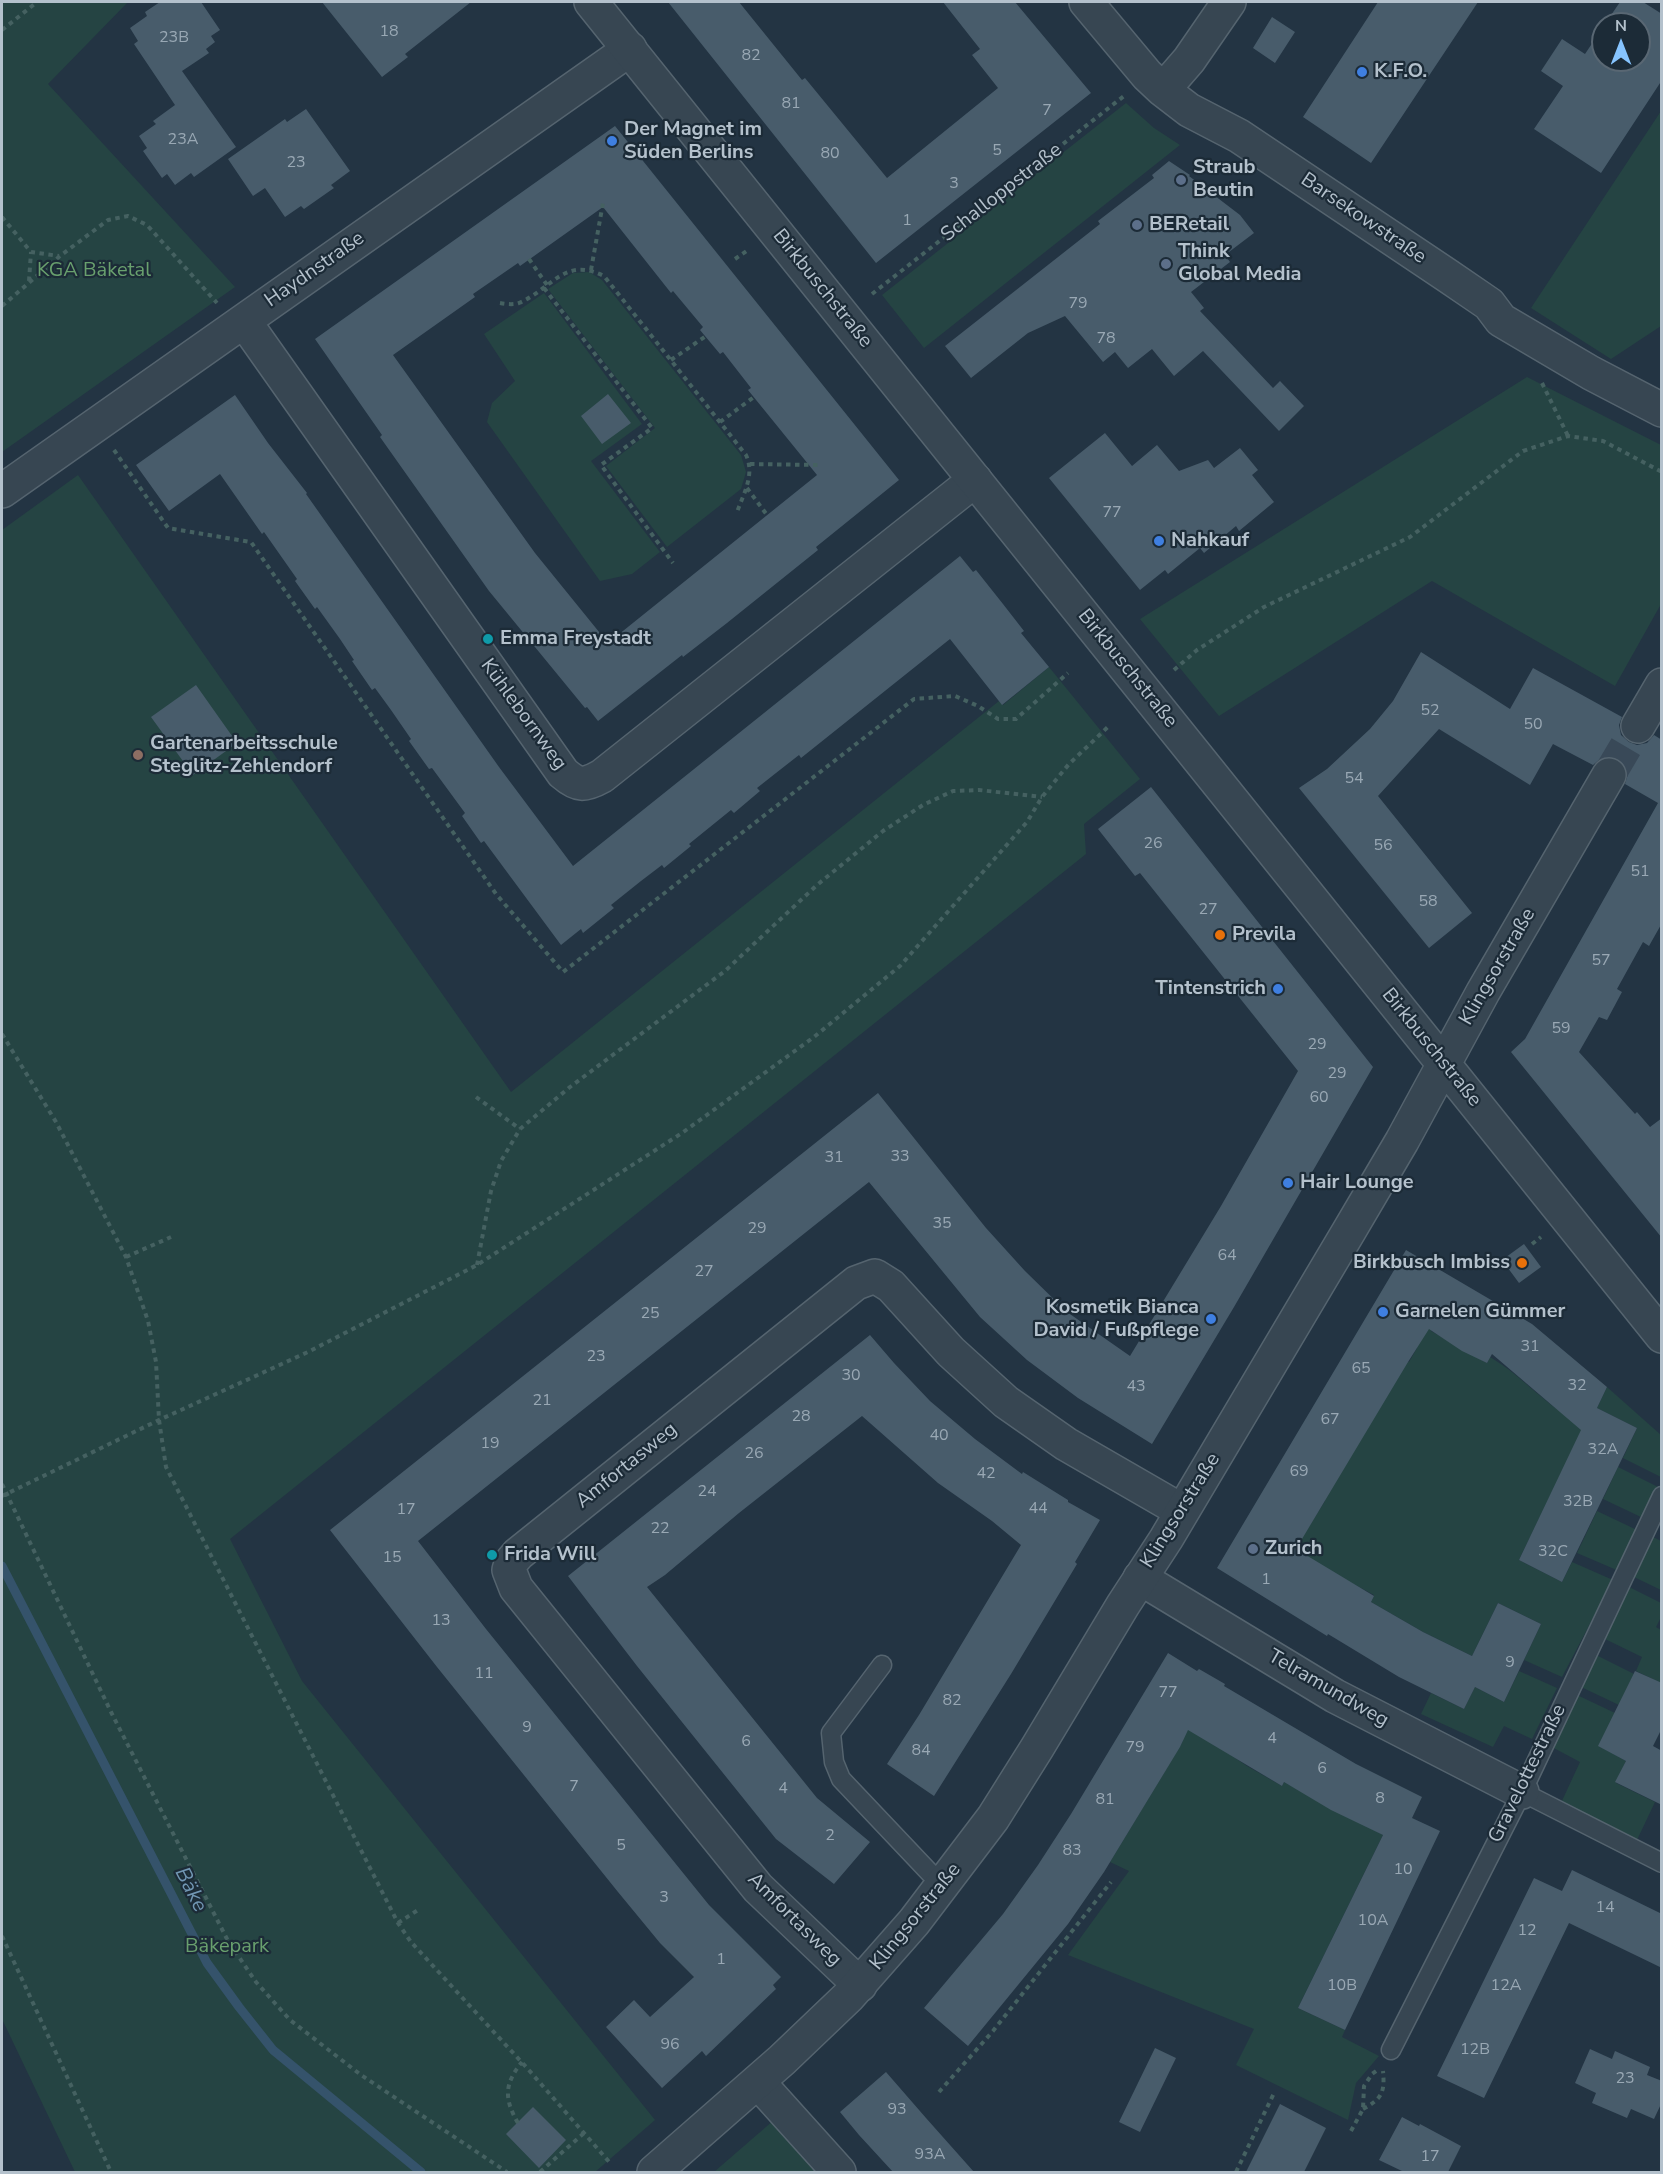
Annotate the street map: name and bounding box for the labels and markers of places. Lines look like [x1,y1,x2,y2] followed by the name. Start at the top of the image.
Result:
[1374,60,1427,84] place label: K.F.O.
[1355,65,1369,79] marker: K.F.O.
[624,118,762,165] place label: Der Magnet im Süden Berlins
[605,134,619,148] marker: Der Magnet im Süden Berlins
[1193,156,1255,203] place label: Straub Beutin
[1174,173,1188,187] marker: Straub Beutin
[1149,213,1229,237] place label: BERetail
[1130,218,1144,232] marker: BERetail
[1178,240,1301,287] place label: Think Global Media
[1159,257,1173,271] marker: Think Global Media
[1171,529,1249,553] place label: Nahkauf
[1152,534,1166,548] marker: Nahkauf
[500,627,651,651] place label: Emma Freystadt
[481,632,495,646] marker: Emma Freystadt
[150,732,338,779] place label: Gartenarbeitsschule Steglitz-Zehlendorf
[131,748,145,762] marker: Gartenarbeitsschule Steglitz-Zehlendorf
[1232,923,1296,947] place label: Previla
[1213,928,1227,942] marker: Previla
[1155,977,1266,1001] place label: Tintenstrich
[1271,982,1285,996] marker: Tintenstrich
[1300,1171,1414,1195] place label: Hair Lounge
[1281,1176,1295,1190] marker: Hair Lounge
[1353,1251,1510,1275] place label: Birkbusch Imbiss
[1515,1256,1529,1270] marker: Birkbusch Imbiss
[1033,1296,1199,1343] place label: Kosmetik Bianca David / Fußpflege
[1395,1300,1565,1324] place label: Garnelen Gümmer
[1376,1305,1390,1319] marker: Garnelen Gümmer
[1204,1312,1218,1326] marker: Kosmetik Bianca David / Fußpflege
[1265,1537,1323,1561] place label: Zurich
[1246,1542,1260,1556] marker: Zurich
[504,1543,596,1567] place label: Frida Will
[485,1548,499,1562] marker: Frida Will

